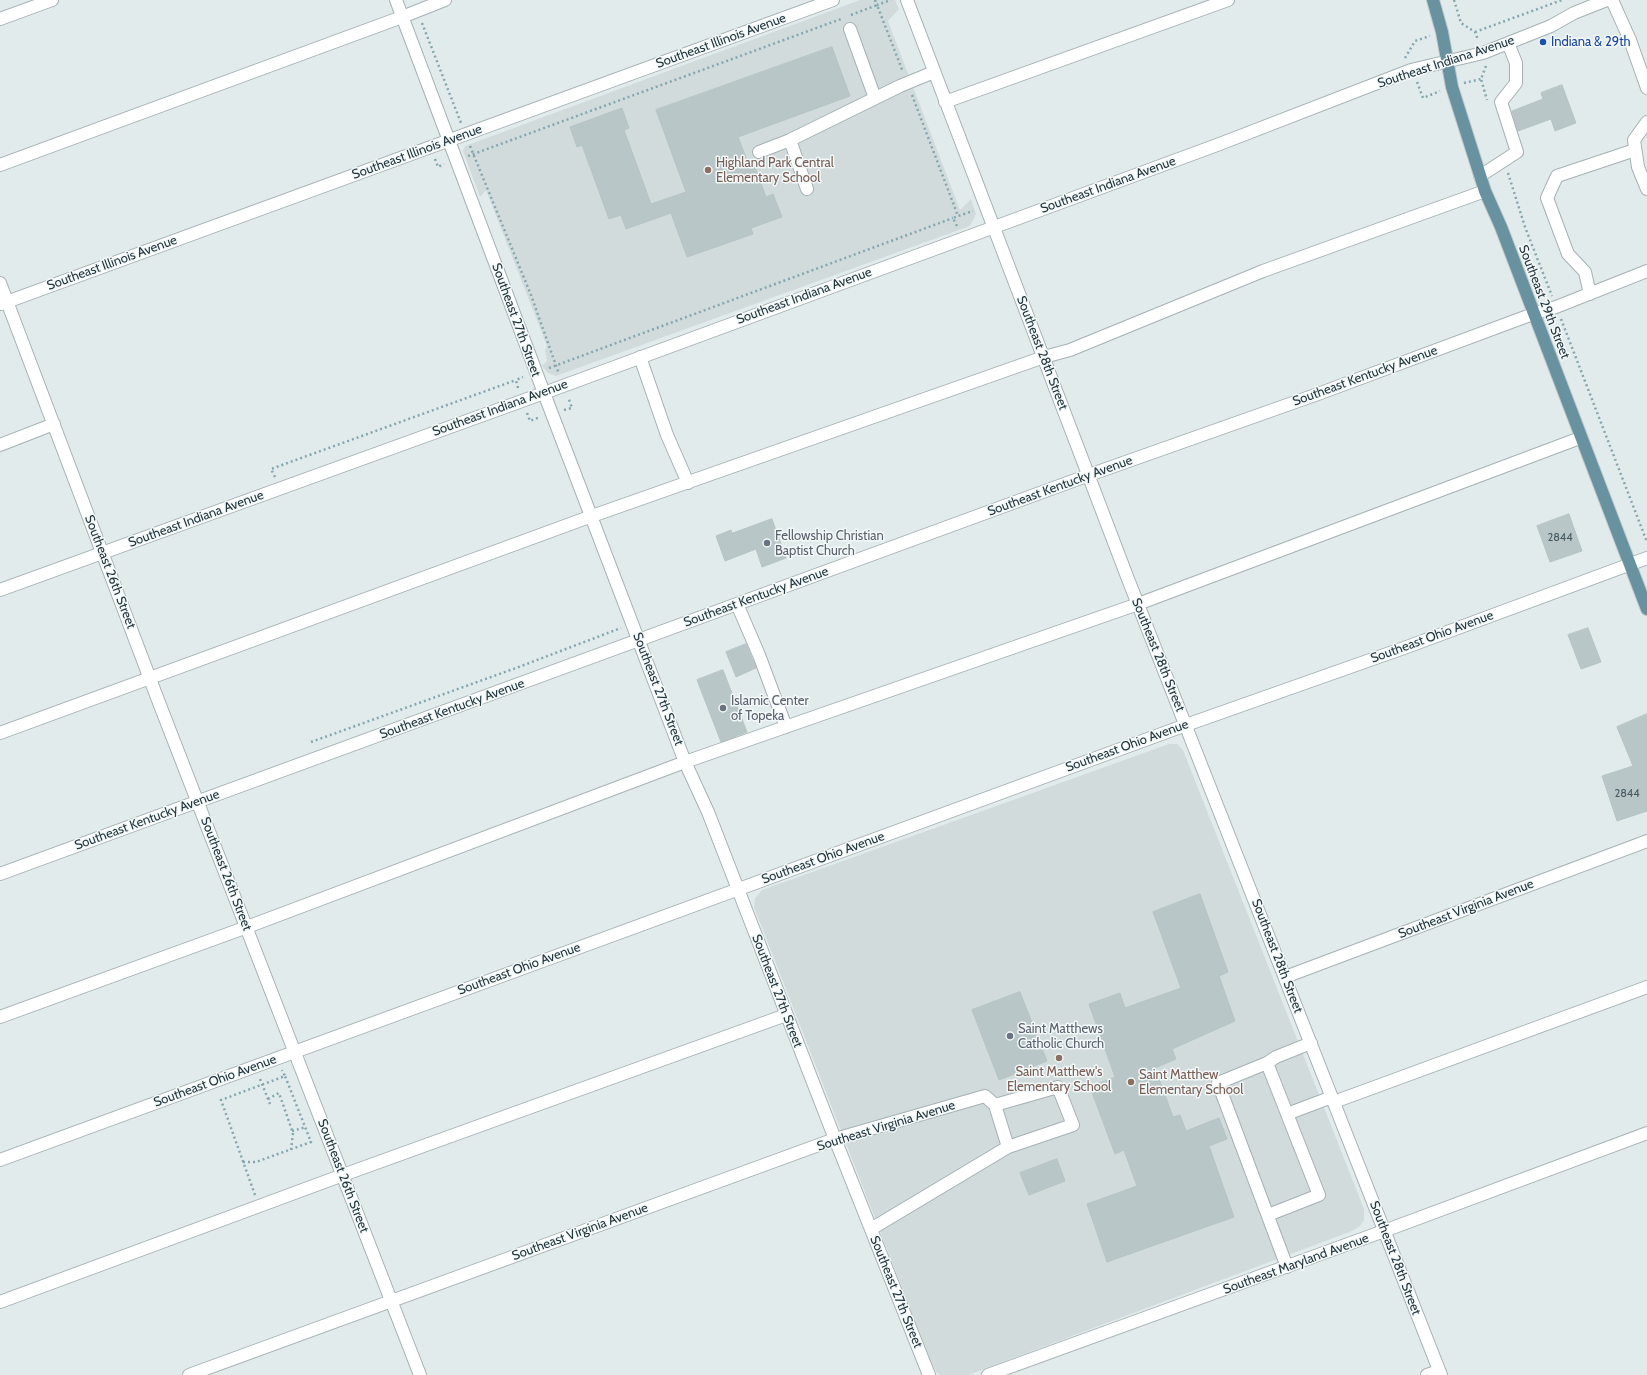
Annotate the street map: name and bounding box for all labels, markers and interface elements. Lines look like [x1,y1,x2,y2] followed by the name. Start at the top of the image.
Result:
[654,10,788,72] street label: Southeast Illinois Avenue
[1376,33,1516,91] street label: Southeast Indiana Avenue
[1551,34,1631,50] place label: Indiana & 29th
[1538,37,1548,47] marker: Indiana & 29th
[350,121,484,183] street label: Southeast Illinois Avenue
[1038,153,1178,217] street label: Southeast Indiana Avenue
[716,155,834,186] place label: Highland Park Central Elementary School
[703,165,713,175] marker: Highland Park Central Elementary School
[45,232,179,294] street label: Southeast Illinois Avenue
[1515,243,1573,361] street label: Southeast 29th Street
[488,261,544,379] street label: Southeast 27th Street
[734,264,874,328] street label: Southeast Indiana Avenue
[1013,294,1071,412] street label: Southeast 28th Street
[1290,343,1440,409] street label: Southeast Kentucky Avenue
[430,376,570,440] street label: Southeast Indiana Avenue
[985,453,1135,519] street label: Southeast Kentucky Avenue
[126,487,266,551] street label: Southeast Indiana Avenue
[81,513,139,631] street label: Southeast 26th Street
[775,528,884,559] place label: Fellowship Christian Baptist Church
[1547,531,1573,545] house number: 2844
[762,538,772,548] marker: Fellowship Christian Baptist Church
[681,564,831,630] street label: Southeast Kentucky Avenue
[1128,596,1188,714] street label: Southeast 28th Street
[1368,608,1496,666] street label: Southeast Ohio Avenue
[629,630,687,748] street label: Southeast 27th Street
[377,676,527,742] street label: Southeast Kentucky Avenue
[731,693,809,724] place label: Islamic Center of Topeka
[718,703,728,713] marker: Islamic Center of Topeka
[1063,717,1191,775] street label: Southeast Ohio Avenue
[72,787,222,853] street label: Southeast Kentucky Avenue
[1614,787,1640,801] house number: 2844
[197,815,255,933] street label: Southeast 26th Street
[759,829,887,887] street label: Southeast Ohio Avenue
[1396,876,1536,942] street label: Southeast Virginia Avenue
[1248,897,1306,1015] street label: Southeast 28th Street
[748,932,806,1050] street label: Southeast 27th Street
[455,940,583,998] street label: Southeast Ohio Avenue
[1018,1021,1104,1052] place label: Saint Matthews Catholic Church
[1005,1031,1015,1041] marker: Saint Matthews Catholic Church
[151,1052,279,1110] street label: Southeast Ohio Avenue
[1054,1053,1064,1063] marker: Saint Matthew's Elementary School
[1007,1064,1111,1095] place label: Saint Matthew's Elementary School
[1139,1067,1243,1098] place label: Saint Matthew Elementary School
[1126,1077,1136,1087] marker: Saint Matthew Elementary School
[815,1098,957,1154] street label: Southeast Virginia Avenue
[314,1117,372,1235] street label: Southeast 26th Street
[1366,1199,1424,1317] street label: Southeast 28th Street
[510,1200,650,1264] street label: Southeast Virginia Avenue
[1221,1230,1371,1298] street label: Southeast Maryland Avenue
[866,1234,926,1350] street label: Southeast 27th Street

